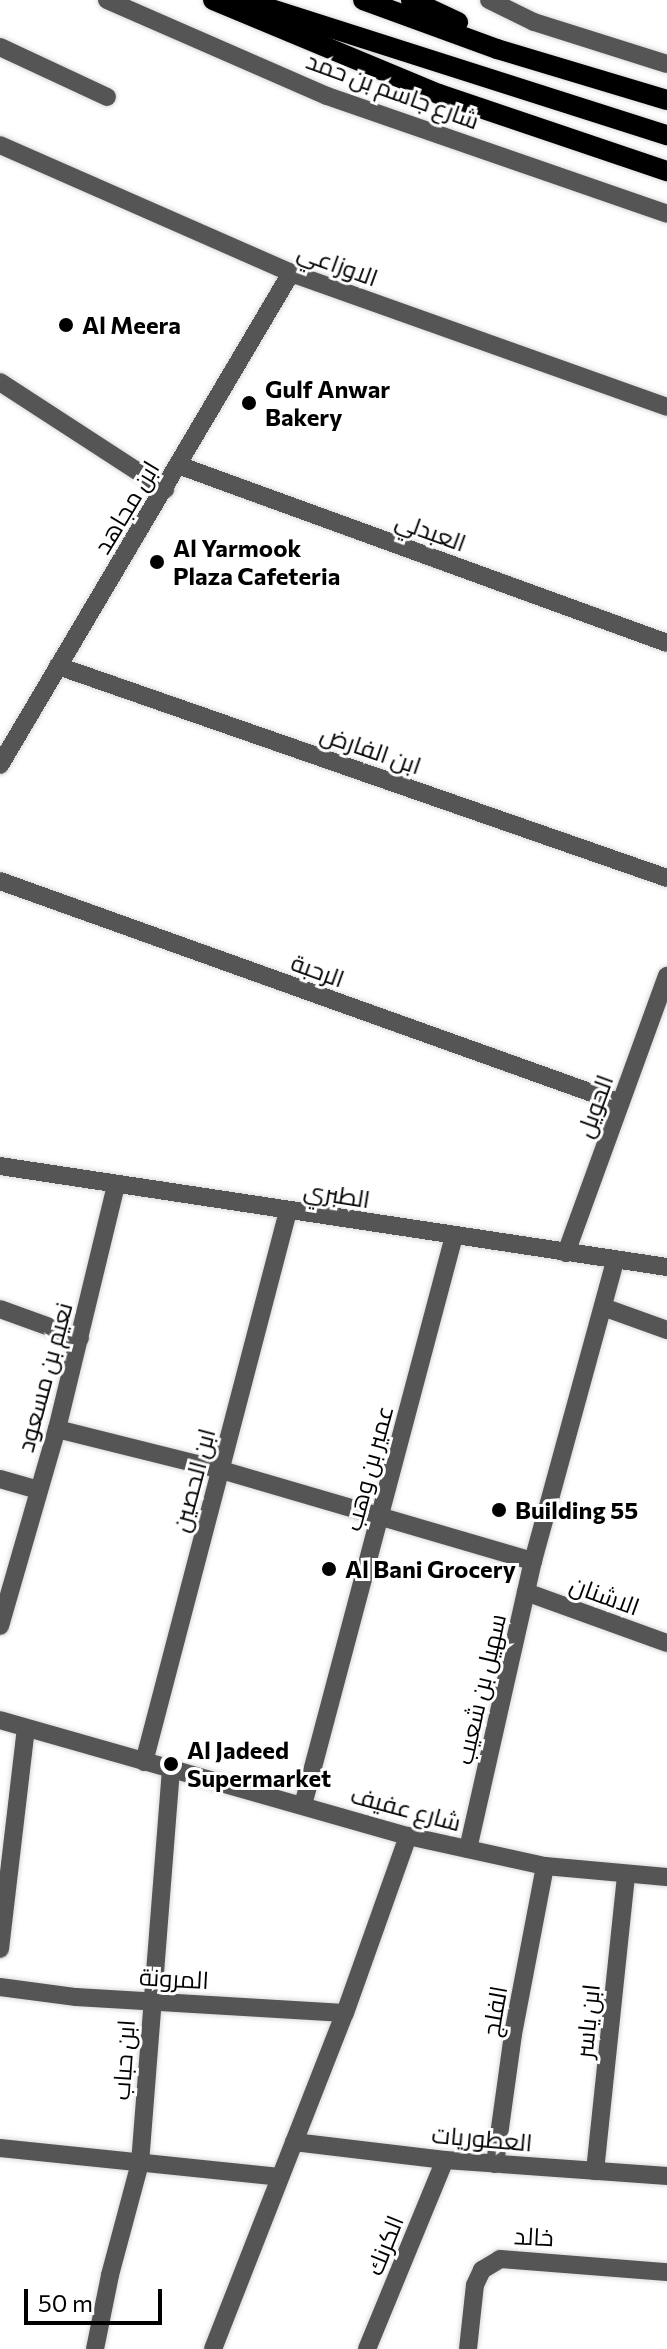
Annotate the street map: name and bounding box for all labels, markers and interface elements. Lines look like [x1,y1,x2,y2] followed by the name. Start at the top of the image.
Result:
[303,45,483,135] street label: شارع جاسم بن حمد
[294,236,382,292] street label: الاوزاعي
[82,311,181,339] place label: Al Meera
[57,316,75,334] marker: Al Meera
[265,375,390,431] place label: Gulf Anwar Bakery
[240,394,258,412] marker: Gulf Anwar Bakery
[87,455,165,559] street label: ابن مجاهد
[392,505,470,557] street label: العبدلي
[173,534,340,590] place label: Al Yarmook Plaza Cafeteria
[148,553,166,571] marker: Al Yarmook Plaza Cafeteria
[317,718,425,780] street label: ابن الفارض
[287,947,349,993] street label: الرحبة
[569,1071,619,1141] street label: الحويل
[302,1175,372,1213] street label: الطبري
[10,1299,78,1455] street label: نعيم بن مسعود
[337,1402,399,1534] street label: عمير بن وهب
[165,1425,221,1535] street label: ابن الحصين
[515,1496,638,1524] place label: Building 55
[490,1501,508,1519] marker: Building 55
[345,1555,516,1583] place label: Al Bani Grocery
[320,1560,338,1578] marker: Al Bani Grocery
[566,1569,644,1621] street label: الاشنان
[449,1611,511,1767] street label: سهيل بن شعيب
[187,1736,331,1792] place label: Al Jadeed Supermarket
[162,1755,180,1773] marker: Al Jadeed Supermarket
[348,1779,464,1837] street label: شارع عفيف
[138,1962,210,1994] street label: المرونة
[475,1983,513,2039] street label: الفلج
[569,1983,605,2059] street label: ابن ياسر
[106,2019,140,2101] street label: ابن حباب
[431,2119,533,2157] street label: العطوريات
[359,2211,409,2279] street label: الكرنك
[513,2221,555,2251] street label: خالد
[28,2273,166,2323] scale bar
[38,2288,93,2317] text: 50 m

